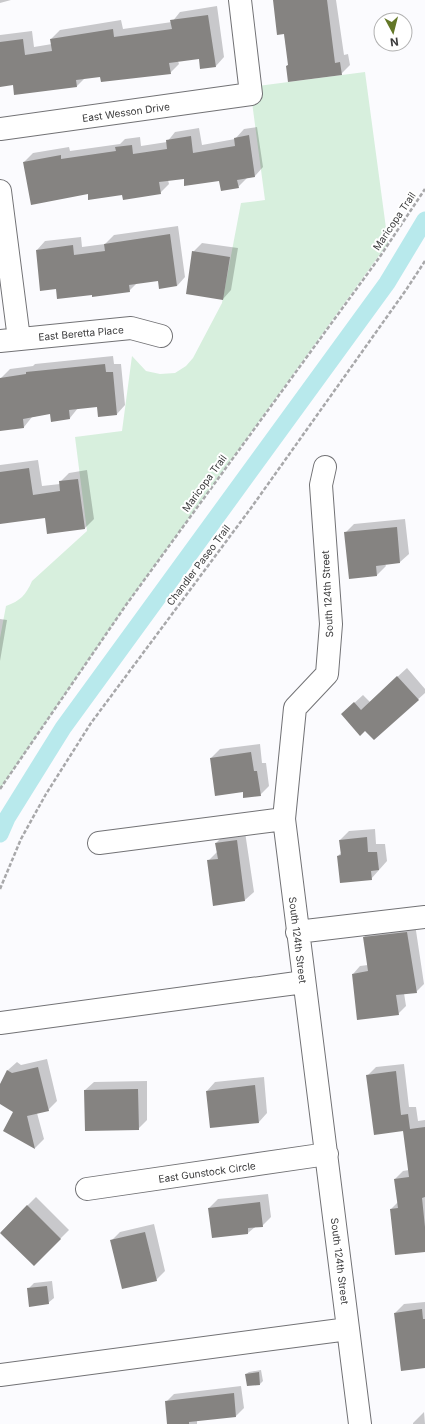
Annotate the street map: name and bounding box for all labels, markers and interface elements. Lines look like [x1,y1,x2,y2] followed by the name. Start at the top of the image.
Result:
[373,12,413,52] north arrow
[389,34,399,49] text: N
[81,100,171,124] street label: East Wesson Drive
[370,190,418,252] street label: Maricopa Trail
[38,323,124,343] street label: East Beretta Place
[179,452,229,514] street label: Maricopa Trail
[164,522,232,608] street label: Chandler Paseo Trail
[319,550,335,638] street label: South 124th Street
[287,896,309,985] street label: South 124th Street
[158,1159,257,1185] street label: East Gunstock Circle
[329,1217,351,1306] street label: South 124th Street

